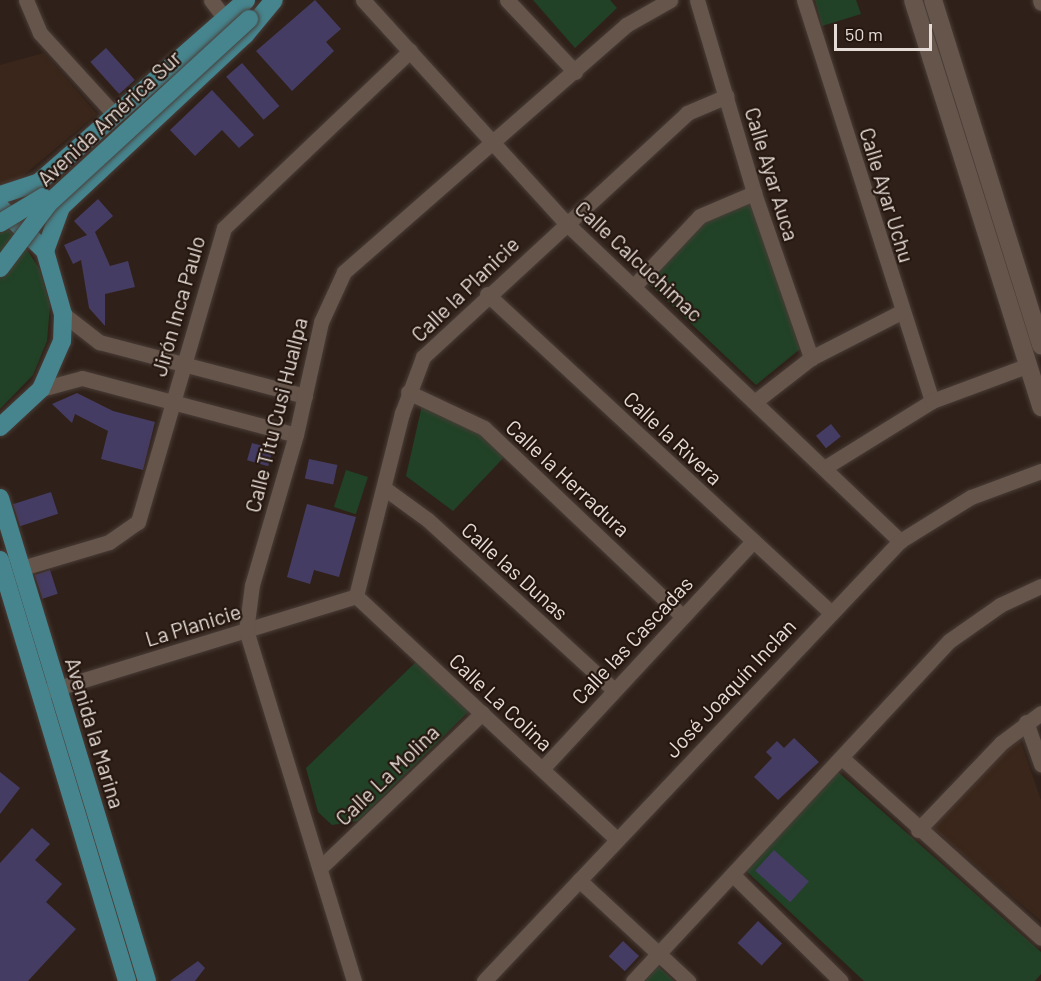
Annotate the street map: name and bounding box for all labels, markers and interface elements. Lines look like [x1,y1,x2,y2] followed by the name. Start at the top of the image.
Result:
[837,12,934,50] scale bar
[845,23,883,45] text: 50 m
[32,45,186,191] street label: Avenida América Sur
[740,104,804,244] street label: Calle Ayar Auca
[855,125,919,265] street label: Calle Ayar Uchu
[570,195,708,327] street label: Calle Calcuchimac
[406,231,524,347] street label: Calle la Planicie
[146,233,210,379] street label: Jirón Inca Paulo
[240,315,312,515] street label: Calle Titu Cusi Huallpa
[619,386,727,490] street label: Calle la Rivera
[501,414,635,542] street label: Calle la Herradura
[457,517,573,625] street label: Calle las Dunas
[566,571,698,709] street label: Calle las Cascadas
[142,598,244,652] street label: La Planicie
[659,613,801,763] street label: José Joaquín Inclan
[444,648,558,756] street label: Calle La Colina
[60,654,130,812] street label: Avenida la Marina
[330,719,444,831] street label: Calle La Molina

